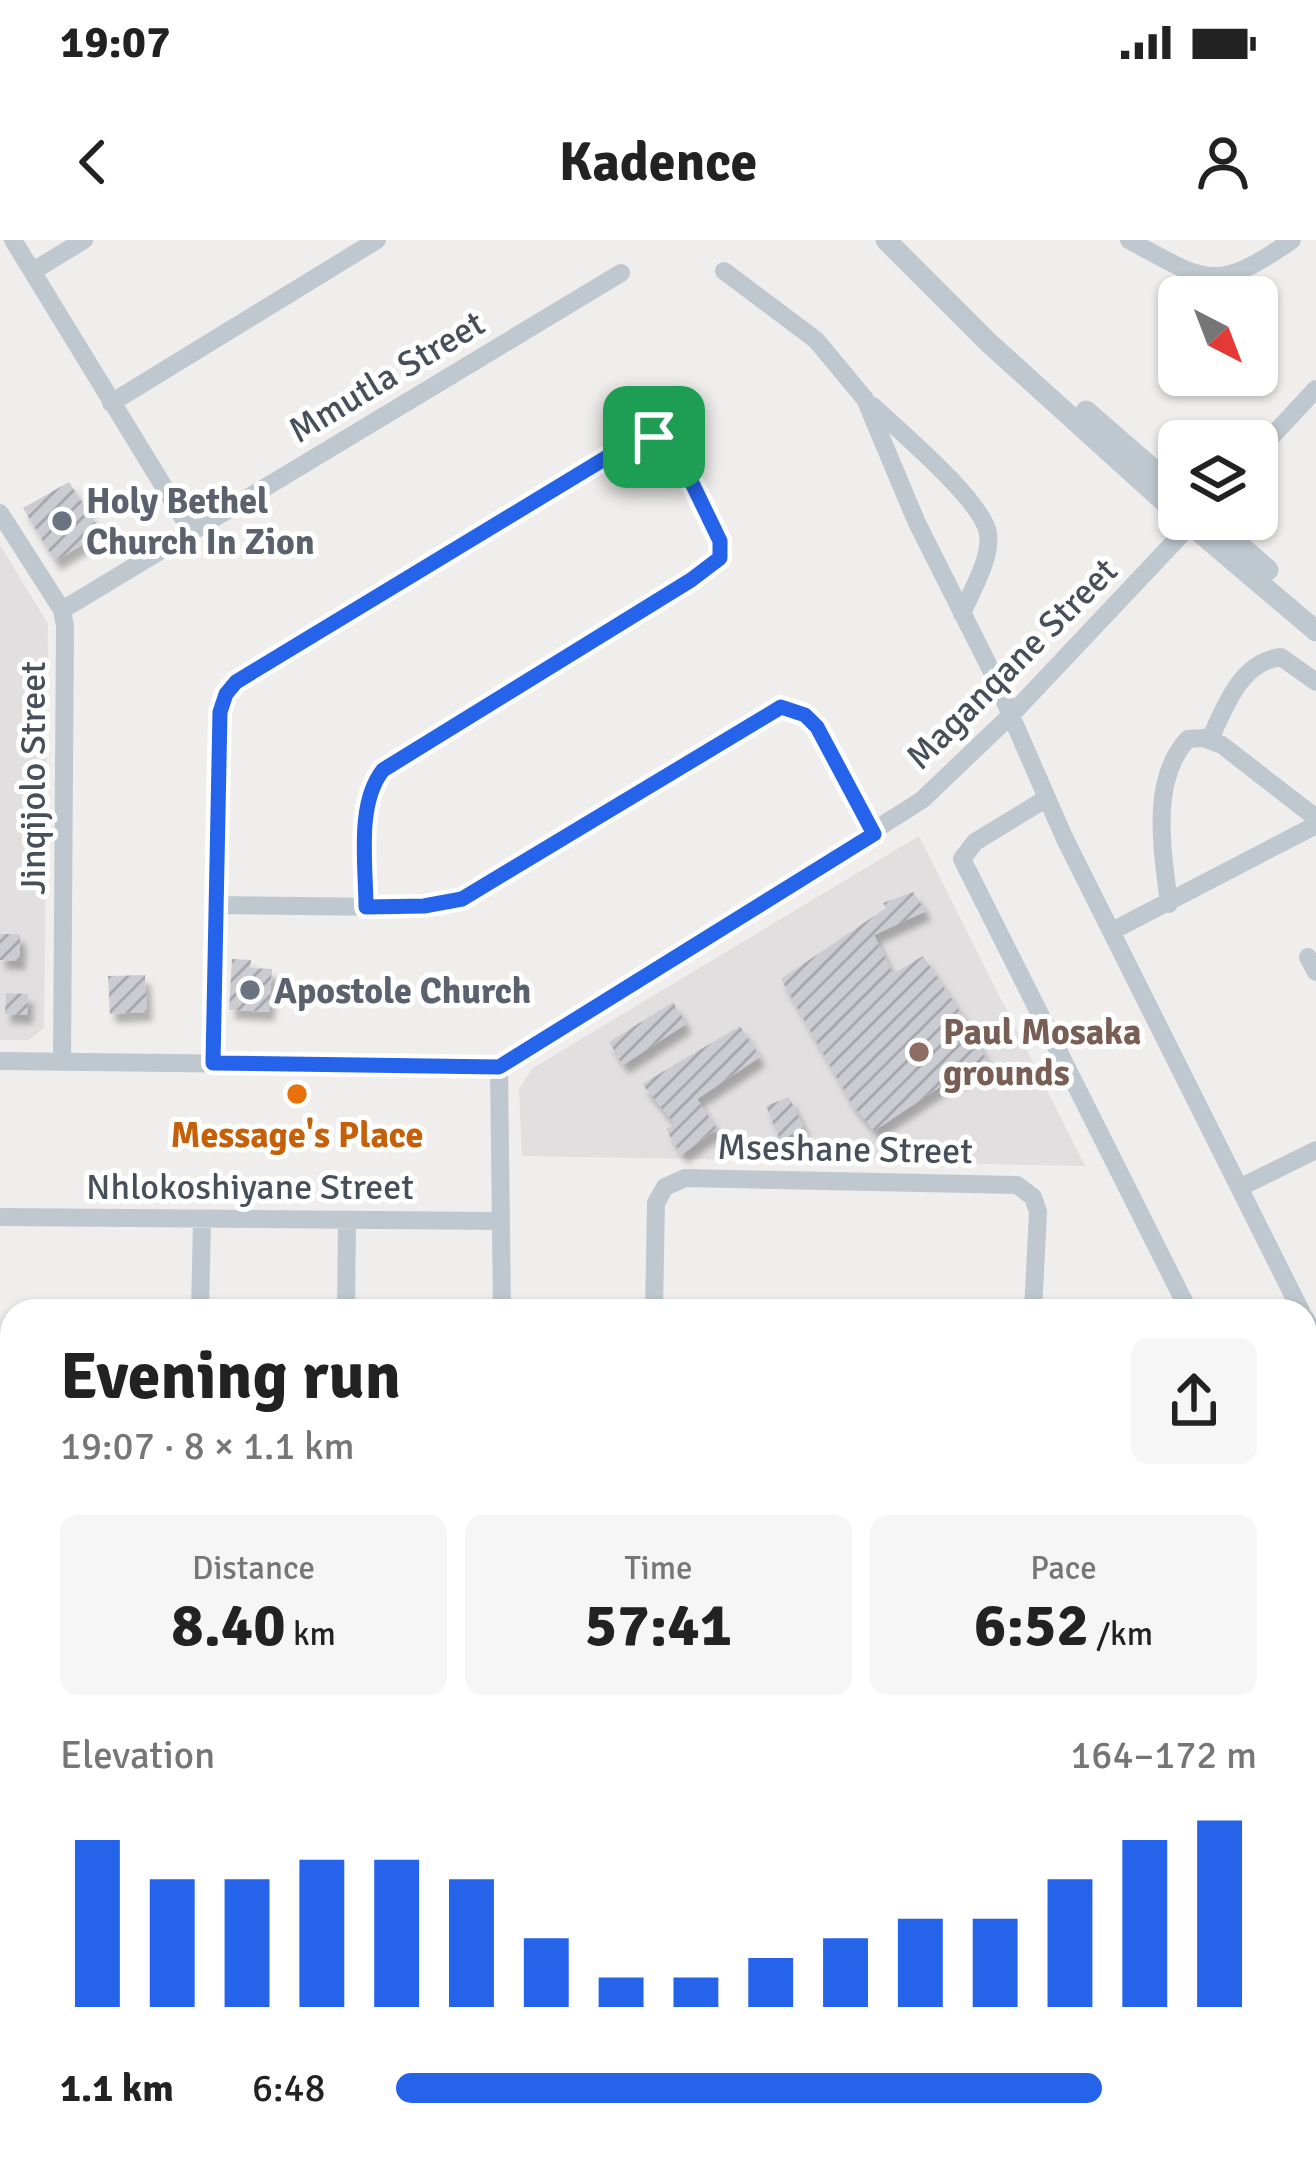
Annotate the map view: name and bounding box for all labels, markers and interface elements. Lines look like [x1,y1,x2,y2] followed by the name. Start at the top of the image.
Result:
[60,15,170,70] text: 19:07
[60,129,126,195] icon: back
[559,129,757,196] text: Kadence
[1190,129,1256,195] icon: person
[1158,276,1278,396] north arrow
[1158,276,1278,540] map controls
[281,301,493,453] street label: Mmutla Street
[603,386,705,488] pin
[621,404,687,470] icon: arrive
[1158,420,1278,540] button: layers
[86,479,315,565] place label: Holy Bethel Church In Zion
[49,508,75,534] marker: Holy Bethel Church In Zion
[897,549,1127,779] street label: Maganqane Street
[11,661,56,895] street label: Jinqijolo Street
[274,969,531,1014] place label: Apostole Church
[237,977,263,1003] marker: Apostole Church
[943,1010,1141,1096] place label: Paul Mosaka grounds
[906,1039,932,1065] marker: Paul Mosaka grounds
[284,1081,310,1107] marker: Message's Place
[170,1113,424,1158] place label: Message's Place
[717,1125,973,1174] street label: Mseshane Street
[86,1165,414,1210] street label: Nhlokoshiyane Street
[60,1336,401,1417] text: Evening run
[1131,1338,1257,1464] button: share
[60,1422,355,1470] text: 19:07 · 8 × 1.1 km
[192,1548,315,1589] text: Distance
[625,1548,693,1589] text: Time
[1030,1548,1097,1589] text: Pace
[171,1589,286,1663] text: 8.40
[585,1589,732,1663] text: 57:41
[974,1589,1089,1663] text: 6:52
[286,1614,336,1655] text: km
[1089,1614,1153,1655] text: /km
[60,1731,215,1779] text: Elevation
[1070,1731,1257,1779] text: 164–172 m
[60,2064,174,2112] text: 1.1 km
[252,2064,326,2112] text: 6:48

